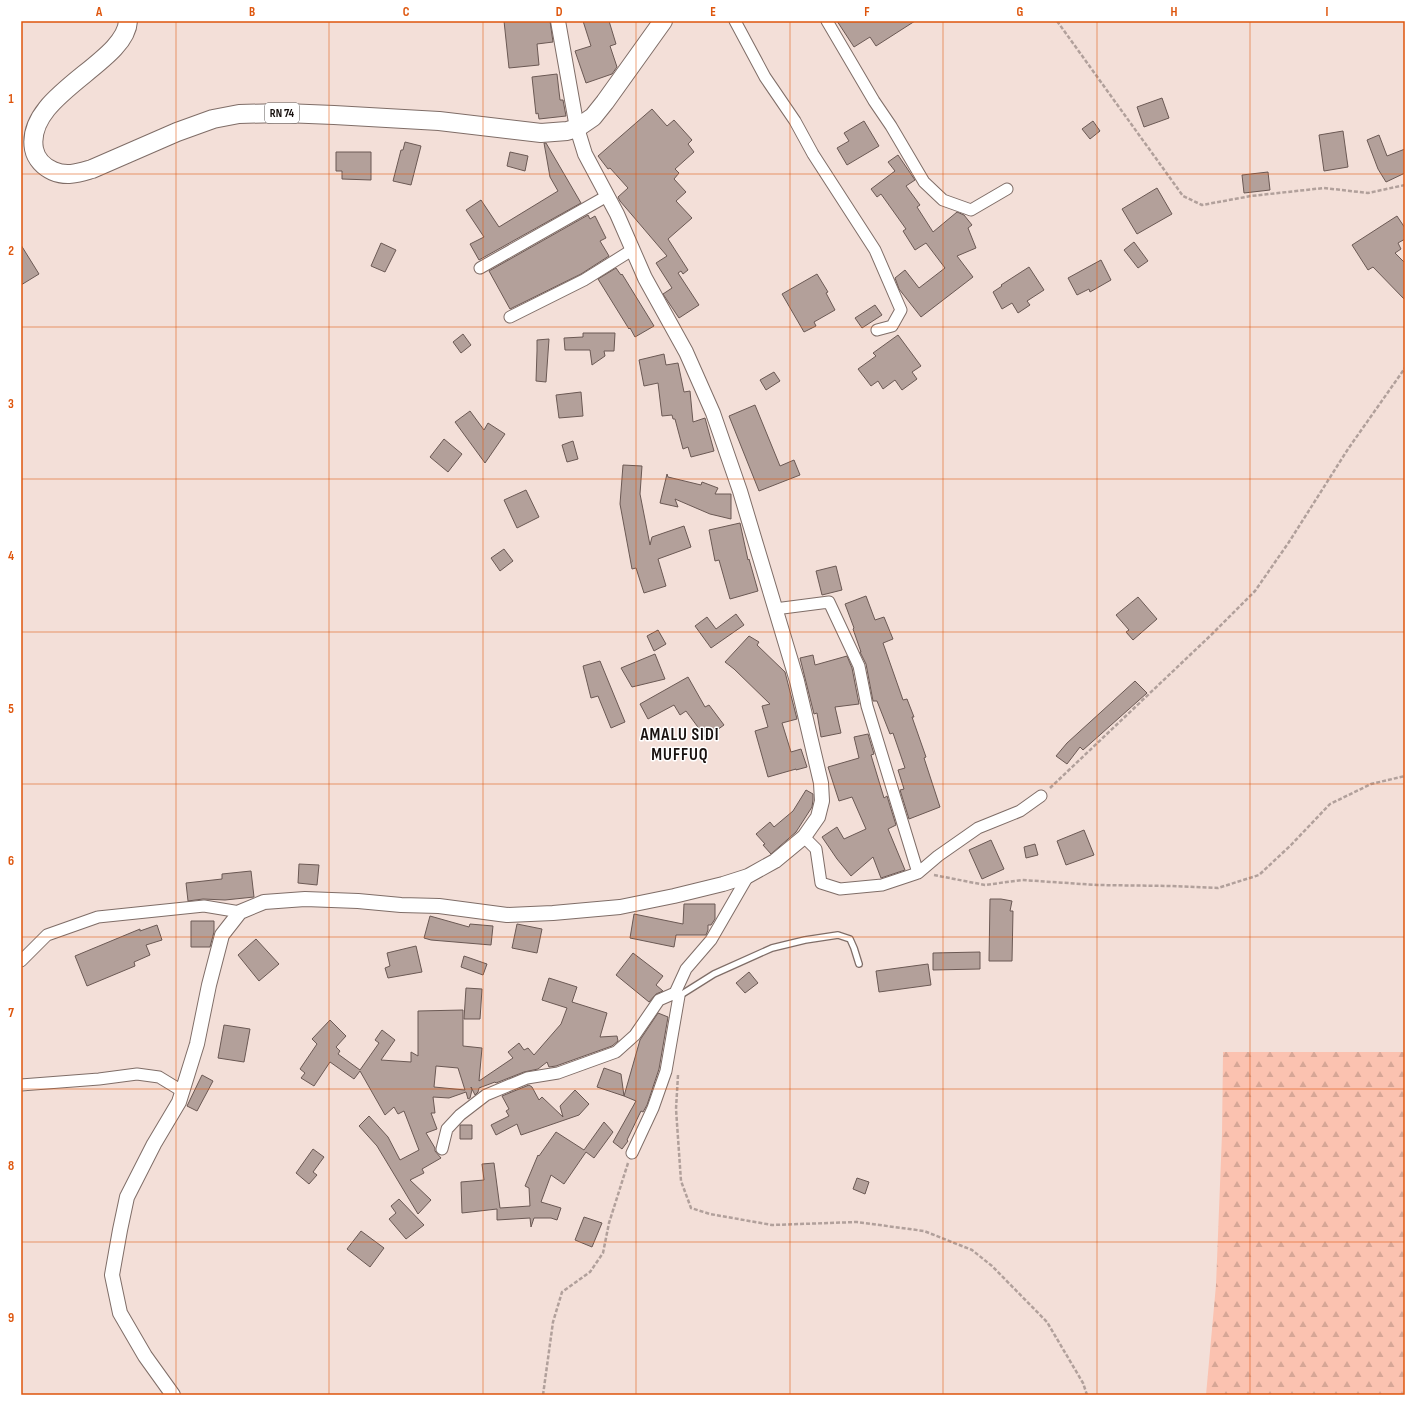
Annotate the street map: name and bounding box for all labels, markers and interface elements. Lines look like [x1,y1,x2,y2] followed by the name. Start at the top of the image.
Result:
[95,4,103,20] text: A
[249,4,255,20] text: B
[403,4,410,20] text: C
[556,4,563,20] text: D
[710,4,716,20] text: E
[864,4,870,20] text: F
[1017,4,1024,20] text: G
[1171,4,1178,20] text: H
[1326,4,1329,20] text: I
[8,91,14,107] text: 1
[265,103,299,123] road number: RN 74
[8,243,14,259] text: 2
[8,396,14,412] text: 3
[8,548,14,564] text: 4
[8,701,14,717] text: 5
[640,725,719,765] district label: AMALU SIDI MUFFUQ
[8,853,14,869] text: 6
[8,1005,14,1021] text: 7
[8,1158,14,1174] text: 8
[8,1310,14,1326] text: 9

